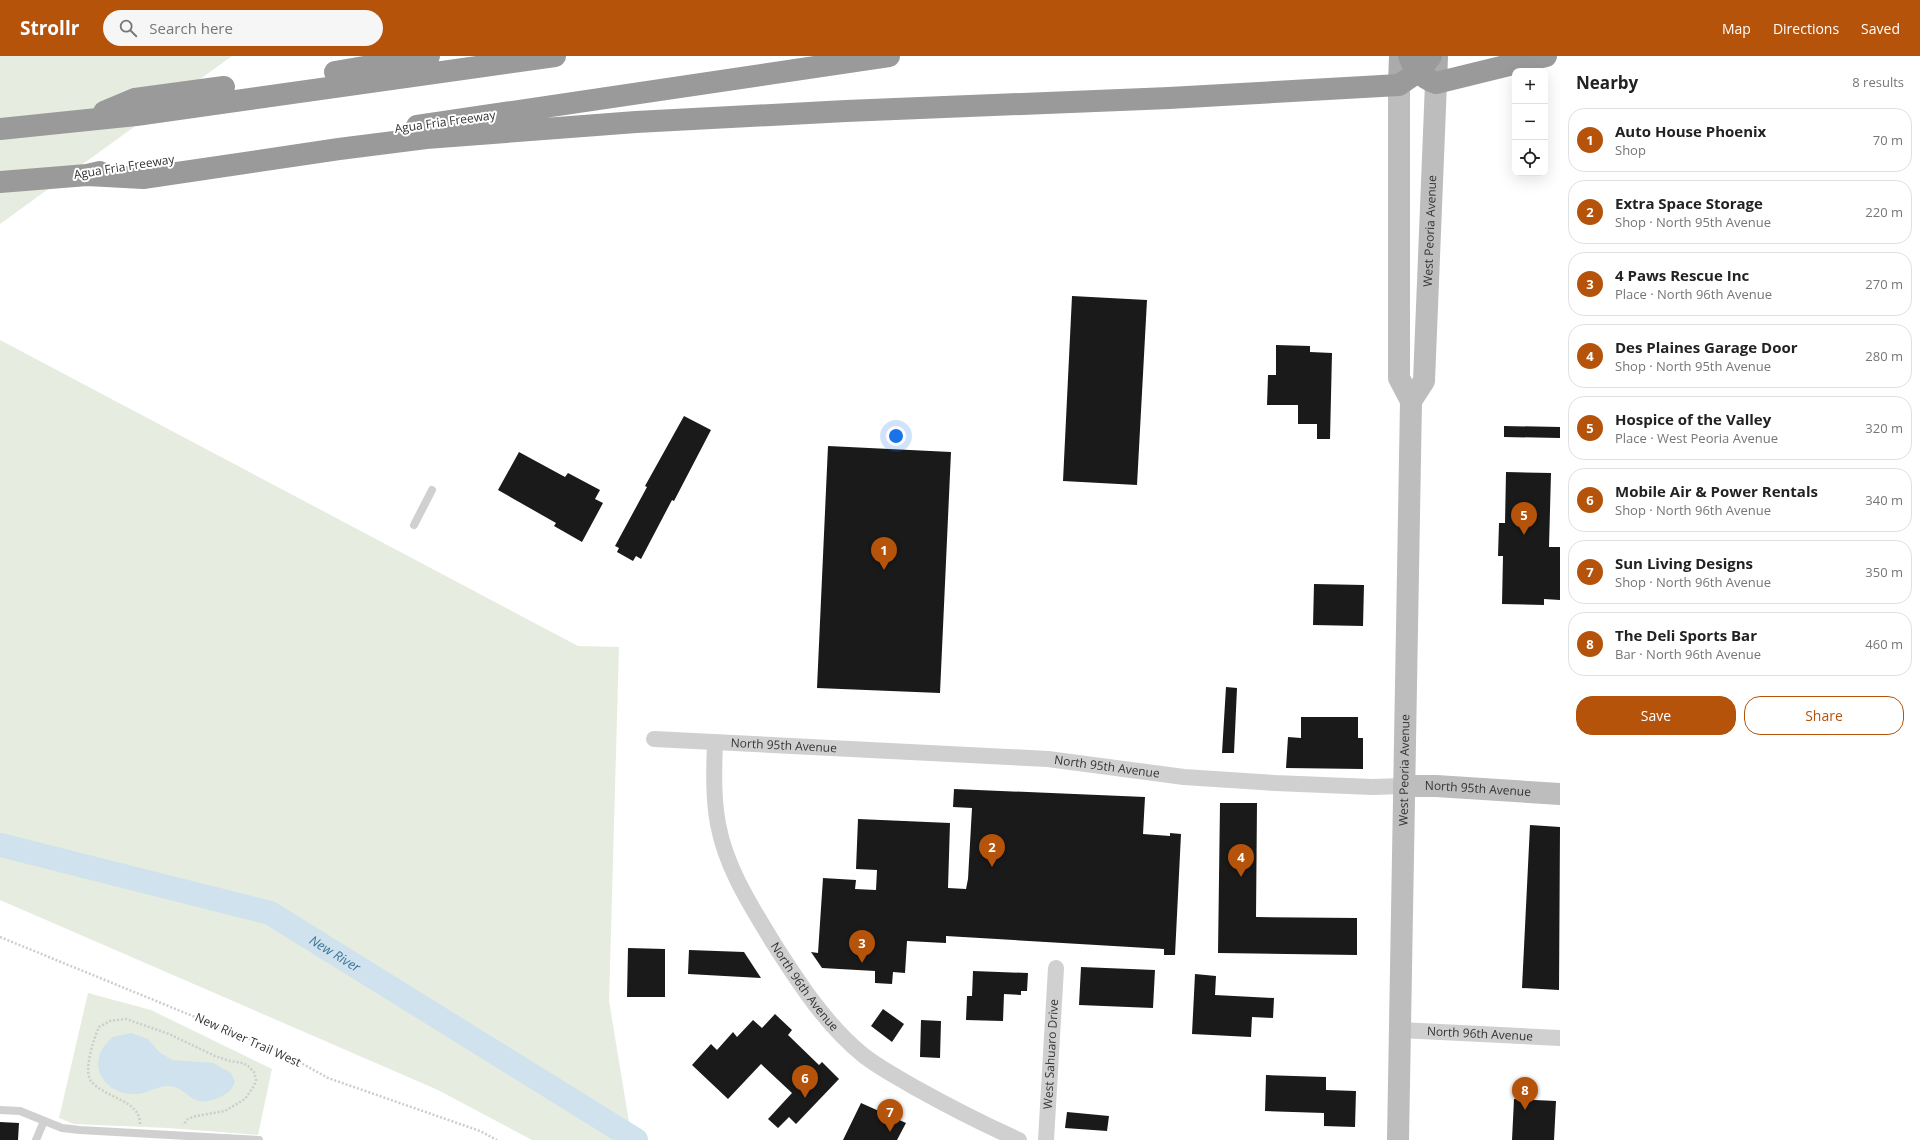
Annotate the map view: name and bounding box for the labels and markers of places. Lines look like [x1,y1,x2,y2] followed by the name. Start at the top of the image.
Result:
[1511,502,1537,535] pin: 5
[871,537,897,570] pin: 1
[979,834,1005,867] pin: 2
[1228,844,1254,877] pin: 4
[849,930,875,963] pin: 3
[792,1065,818,1098] pin: 6
[1512,1077,1538,1110] pin: 8
[877,1099,903,1132] pin: 7

